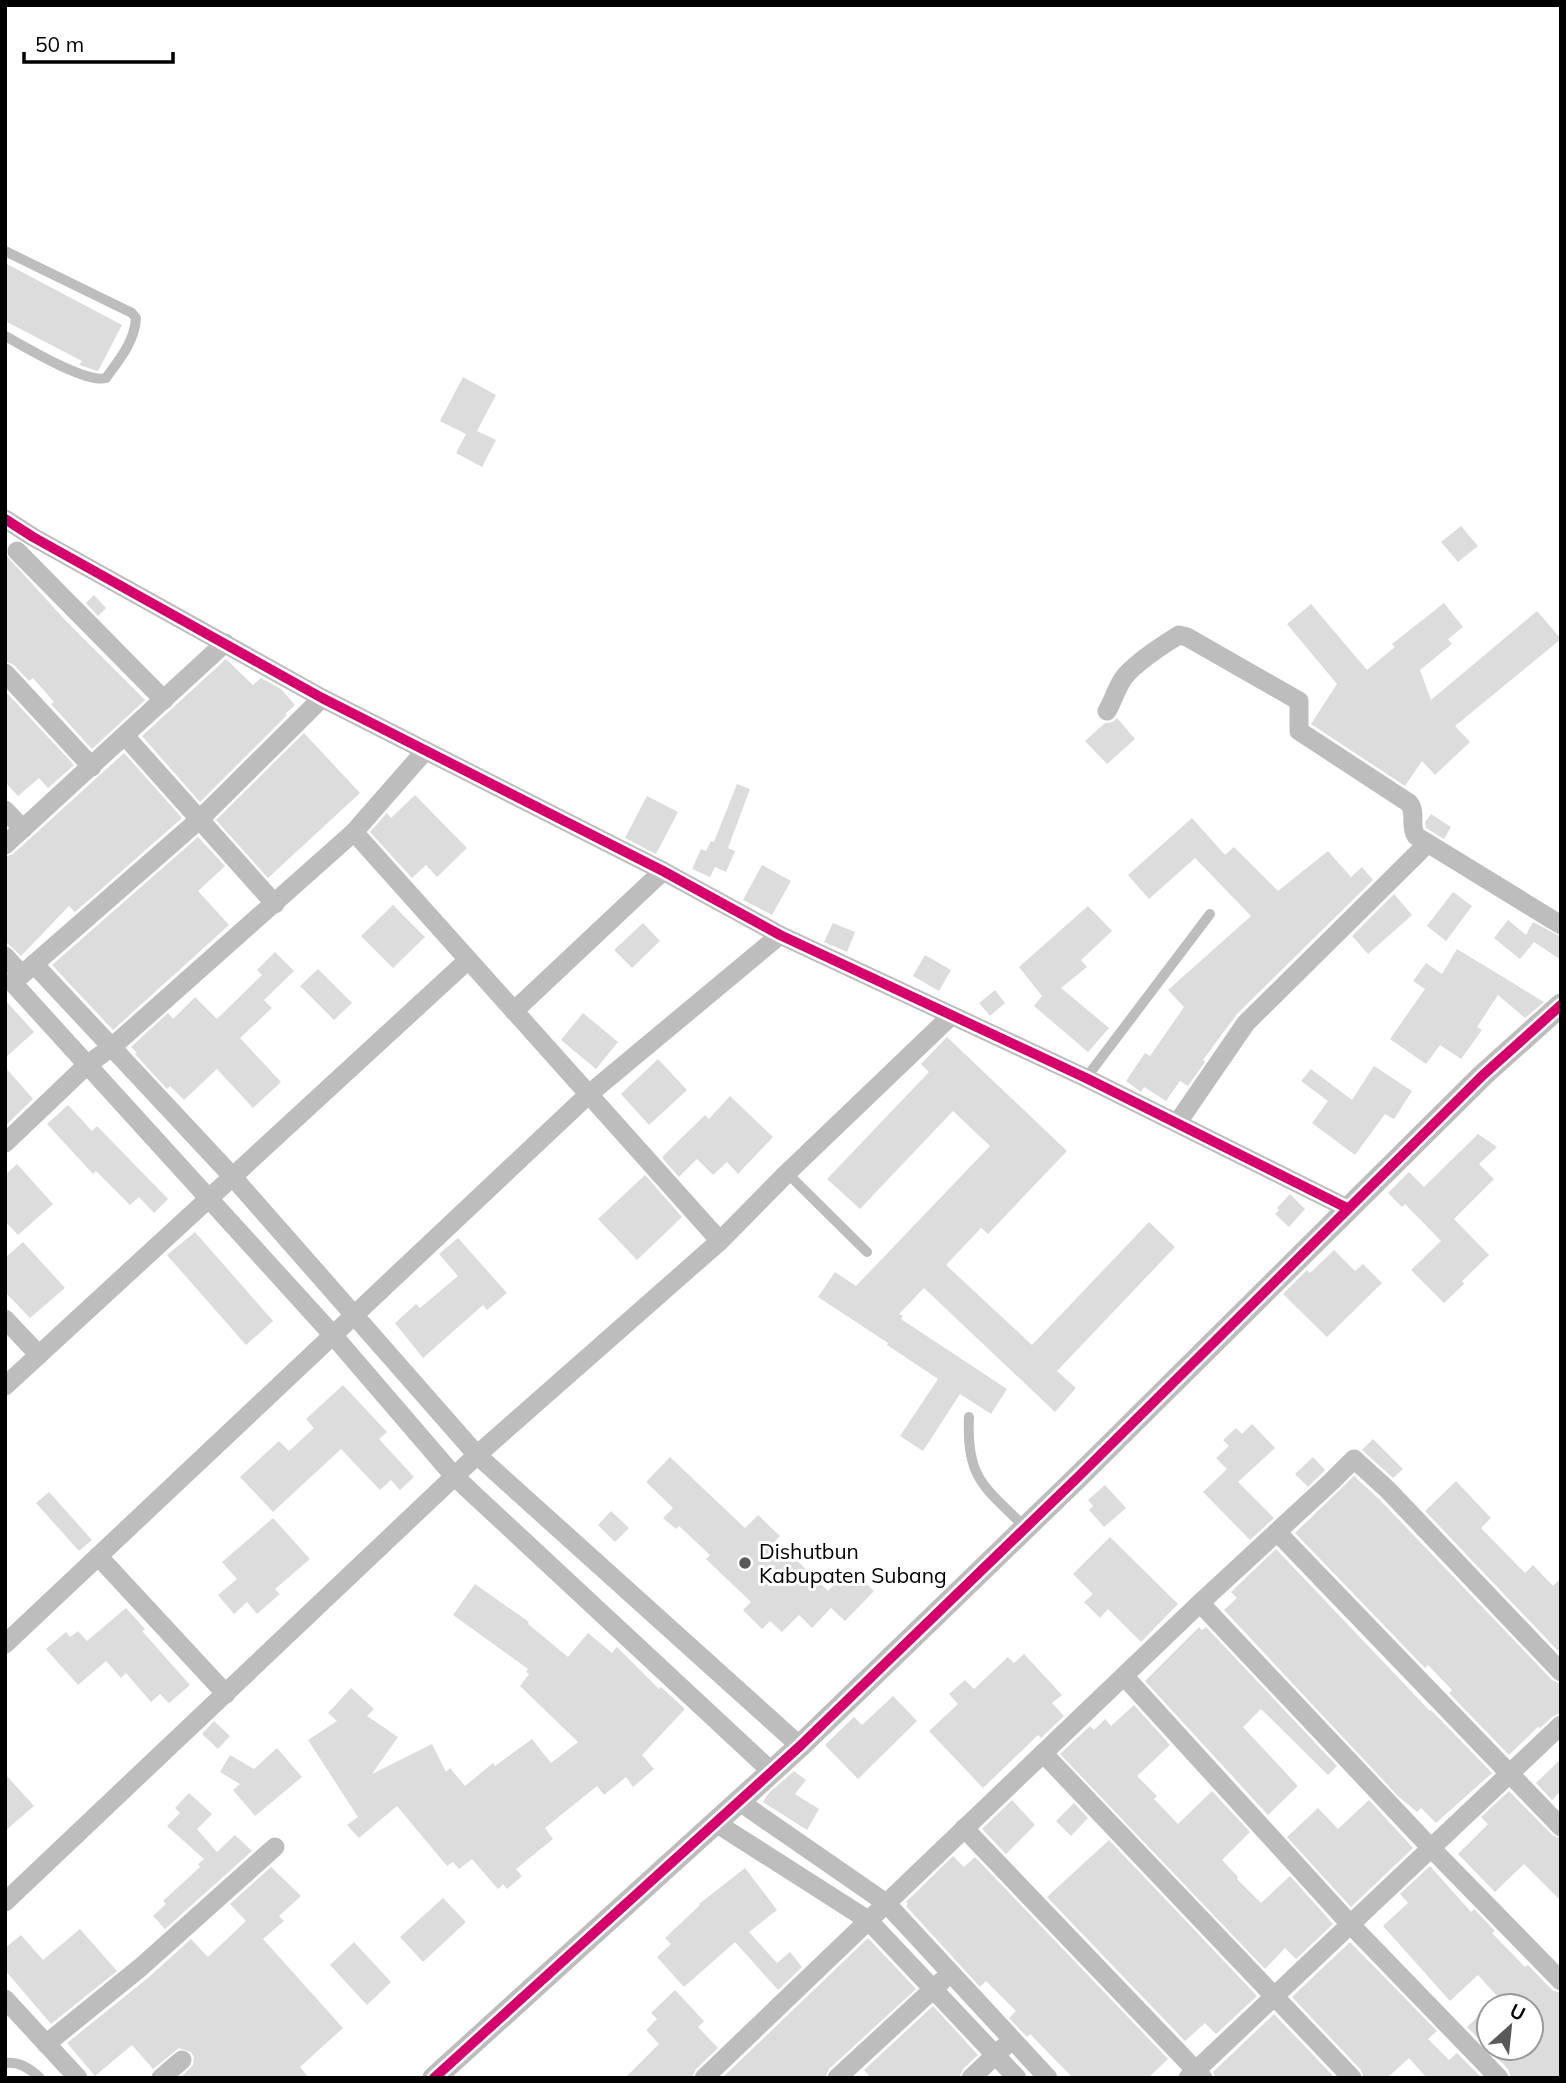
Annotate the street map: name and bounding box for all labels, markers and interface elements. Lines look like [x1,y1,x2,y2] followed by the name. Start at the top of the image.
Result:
[24,21,173,65] scale bar
[35,31,84,57] text: 50 m
[759,1538,947,1588] place label: Dishutbun Kabupaten Subang
[737,1555,753,1571] marker: Dishutbun Kabupaten Subang
[1475,1992,1545,2062] north arrow
[1506,1998,1529,2026] text: U

